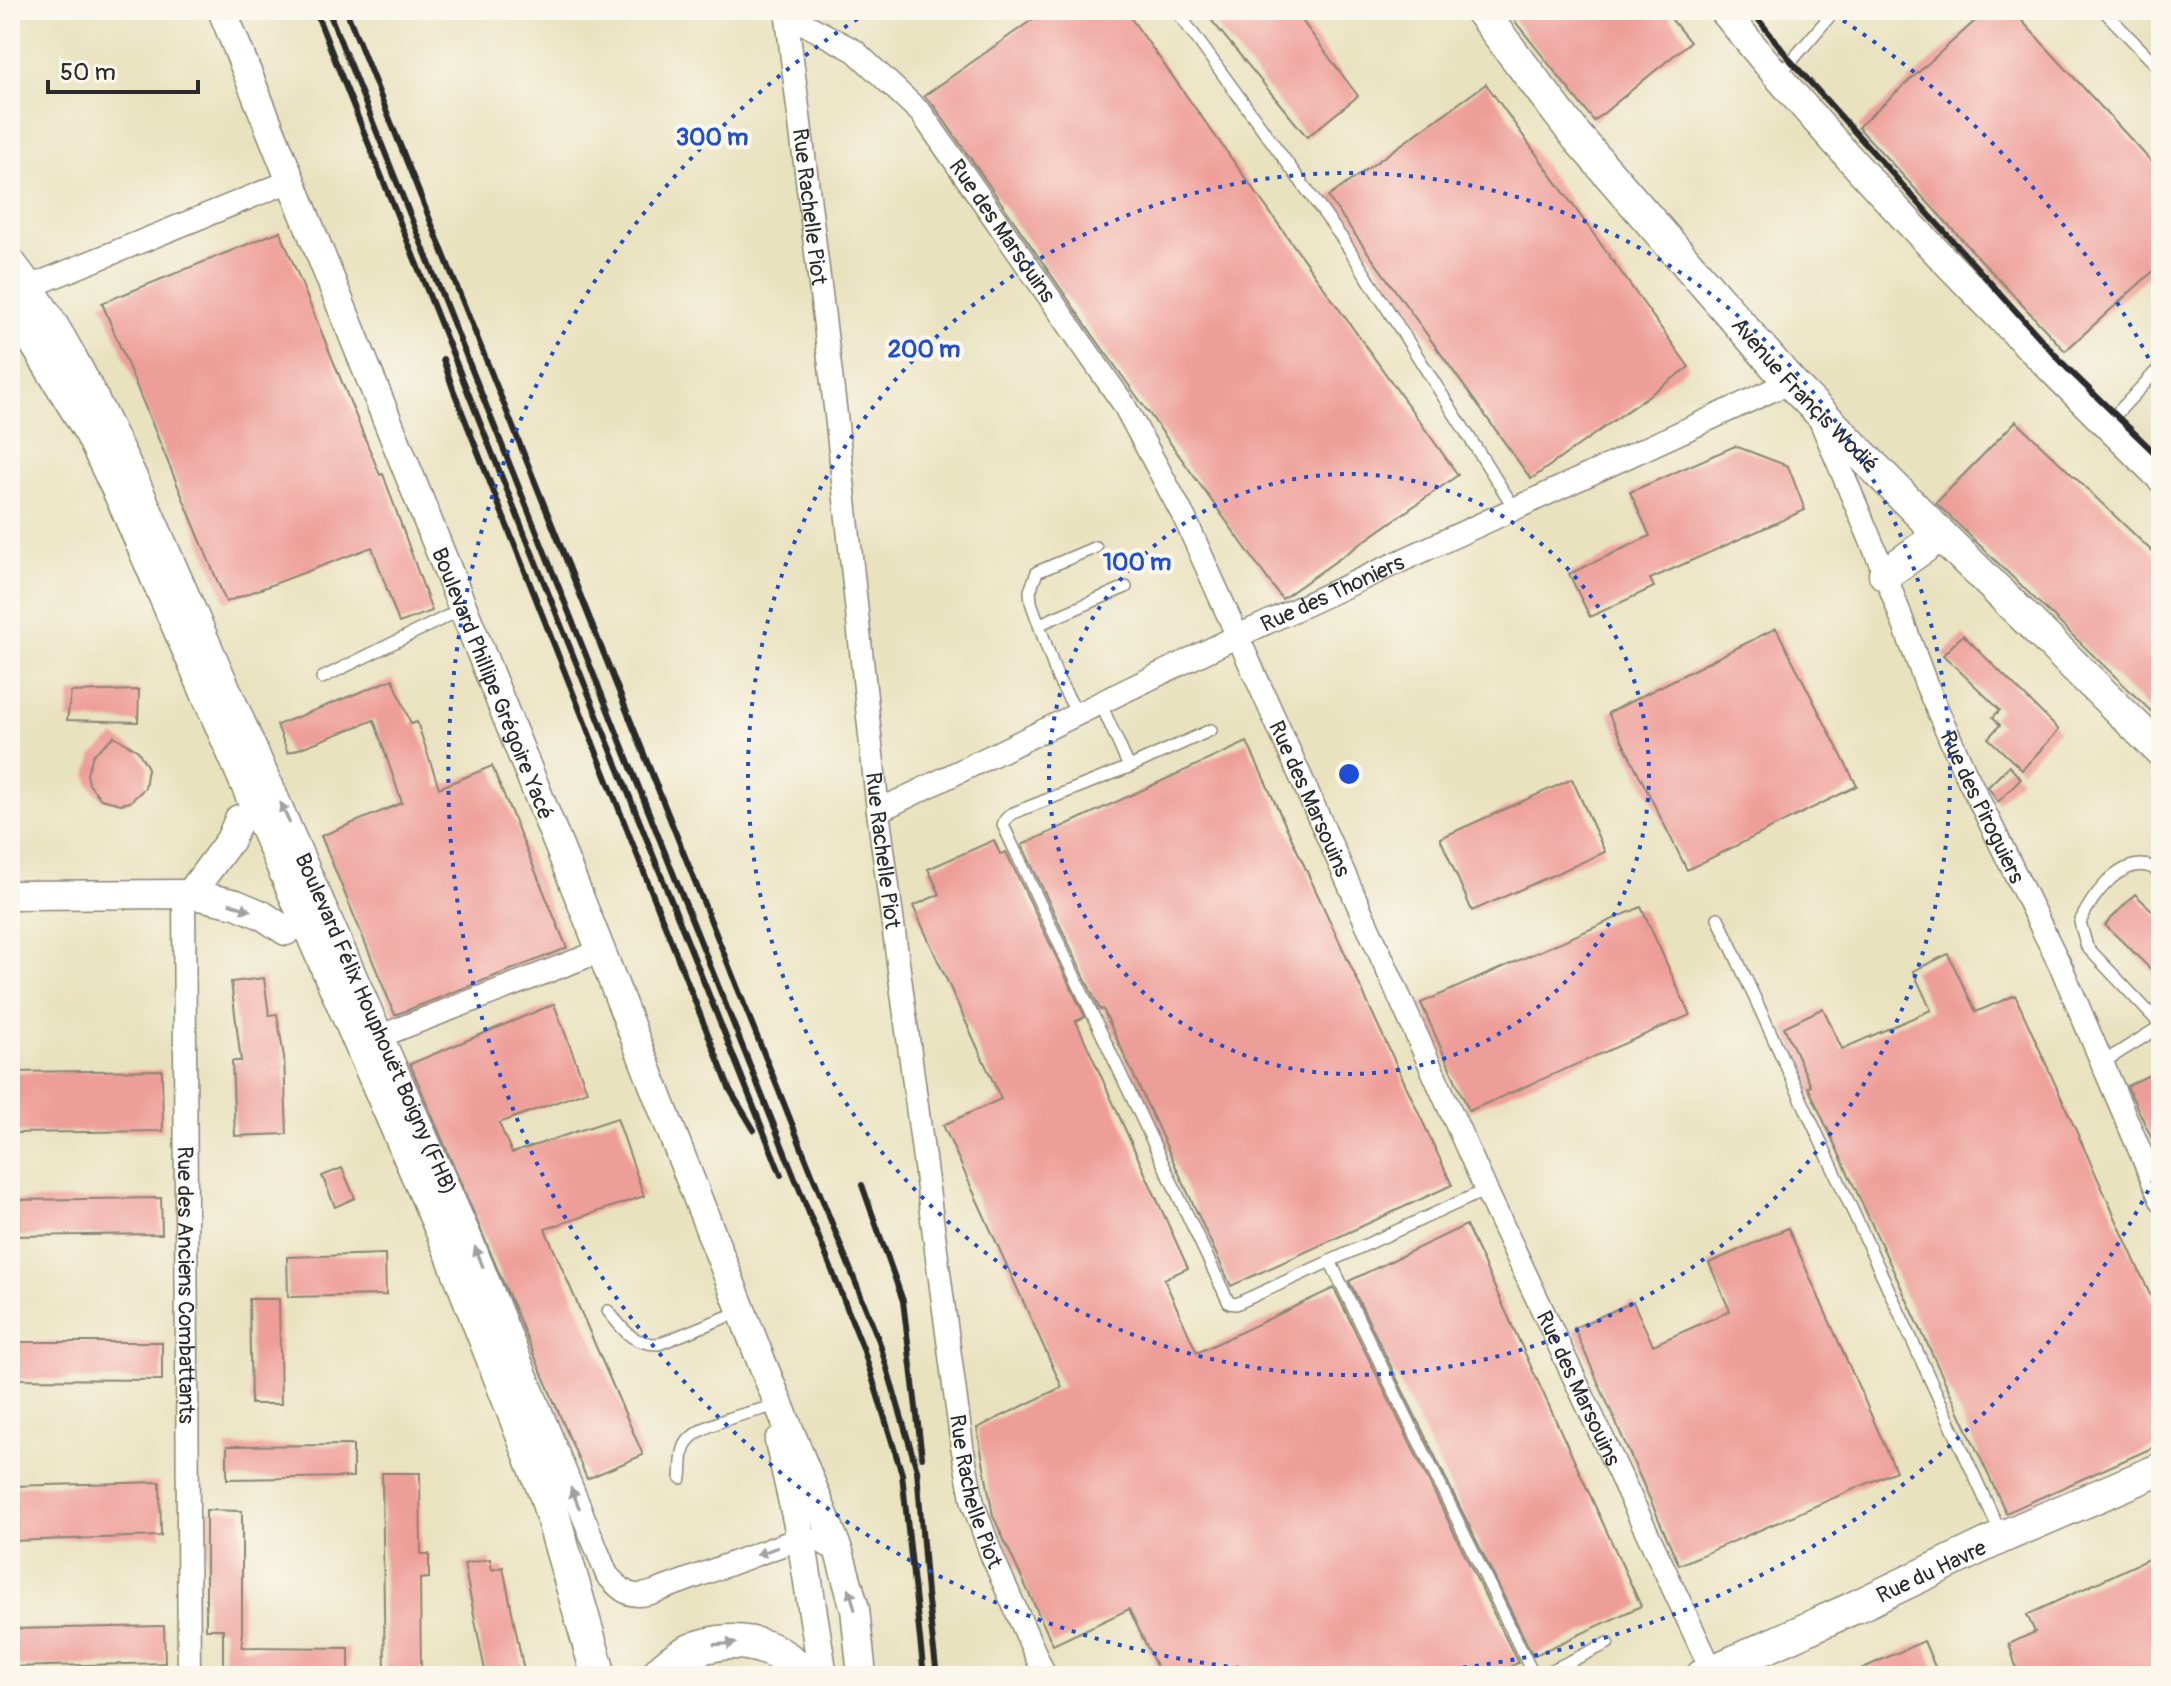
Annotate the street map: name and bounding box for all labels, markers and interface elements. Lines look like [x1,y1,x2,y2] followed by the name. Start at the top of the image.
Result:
[48,44,198,94] scale bar
[60,58,116,87] text: 50 m
[676,123,748,152] text: 300 m
[786,127,833,287] street label: Rue Rachelle Piot
[943,154,1062,308] street label: Rue des Marsouins
[1725,312,1884,479] street label: Avenue Françis Wodié
[888,335,960,364] text: 200 m
[425,544,560,824] street label: Boulevard Phillipe Grégoire Yacé
[1103,548,1171,577] text: 100 m
[1256,548,1409,639] street label: Rue des Thoniers
[1262,716,1357,881] street label: Rue des Marsouins
[1933,727,2031,888] street label: Rue des Piroguiers
[1335,760,1363,788] centre of rings
[859,771,906,931] street label: Rue Rachelle Piot
[279,801,292,825] one-way arrow
[288,849,463,1199] street label: Boulevard Félix Houphouët Boigny (FHB)
[229,901,253,913] one-way arrow
[171,1146,200,1424] street label: Rue des Anciens Combattants
[472,1245,485,1269] one-way arrow
[1530,1306,1627,1471] street label: Rue des Marsouins
[943,1413,1009,1573] street label: Rue Rachelle Piot
[568,1486,581,1510] one-way arrow
[1872,1534,1991,1610] street label: Rue du Havre
[755,1545,779,1557] one-way arrow
[846,1586,858,1611] one-way arrow
[713,1638,738,1651] one-way arrow

